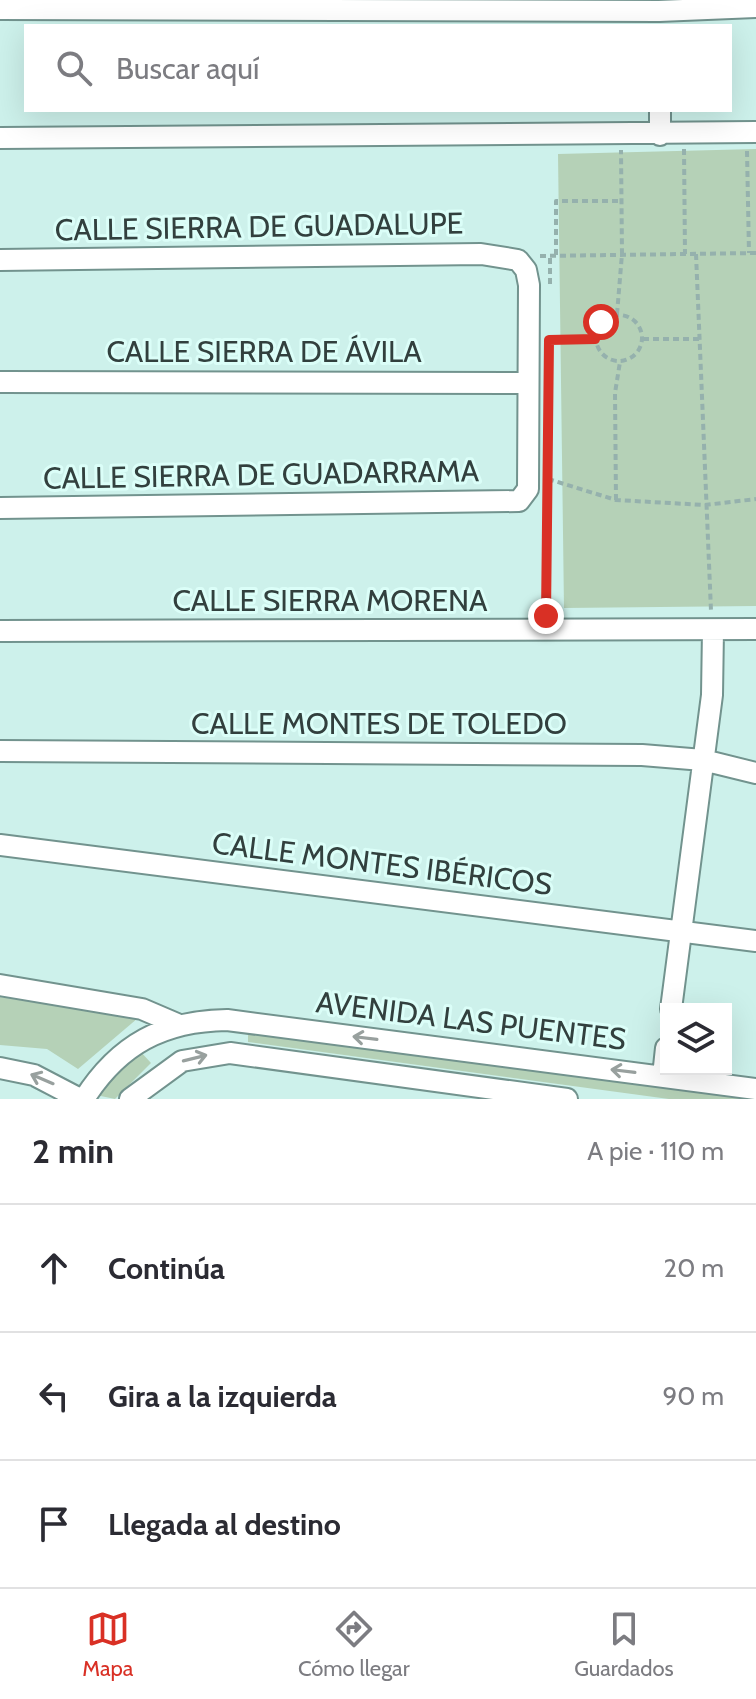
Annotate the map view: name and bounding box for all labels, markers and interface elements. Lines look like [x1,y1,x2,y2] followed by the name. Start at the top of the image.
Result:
[24,24,732,112] search box
[52,46,96,90] icon: search
[116,50,259,87] text: Buscar aquí
[54,204,464,249] street label: CALLE SIERRA DE GUADALUPE
[583,304,619,340] route start
[106,333,422,370] street label: CALLE SIERRA DE ÁVILA
[43,452,480,497] street label: CALLE SIERRA DE GUADARRAMA
[172,582,488,619] street label: CALLE SIERRA MORENA
[528,598,564,634] route end
[191,705,567,742] street label: CALLE MONTES DE TOLEDO
[210,824,554,903] street label: CALLE MONTES IBÉRICOS
[314,983,628,1058] street label: AVENIDA LAS PUENTES
[660,1003,732,1075] map controls
[660,1003,732,1075] button: layers
[353,1030,378,1045] one-way arrow
[181,1050,207,1065] one-way arrow
[611,1063,636,1078] one-way arrow
[30,1070,55,1085] one-way arrow
[32,1130,114,1172] text: 2 min
[587,1135,724,1167] text: A pie · 110 m
[32,1246,76,1290] icon: ahead
[108,1250,225,1287] text: Continúa
[664,1252,724,1284] text: 20 m
[32,1374,76,1418] icon: left
[108,1378,337,1415] text: Gira a la izquierda
[662,1380,724,1412] text: 90 m
[32,1502,76,1546] icon: arrive
[108,1506,341,1543] text: Llegada al destino
[82,1607,133,1682] tab: Mapa
[298,1607,410,1682] tab: Cómo llegar
[574,1607,674,1682] tab: Guardados

